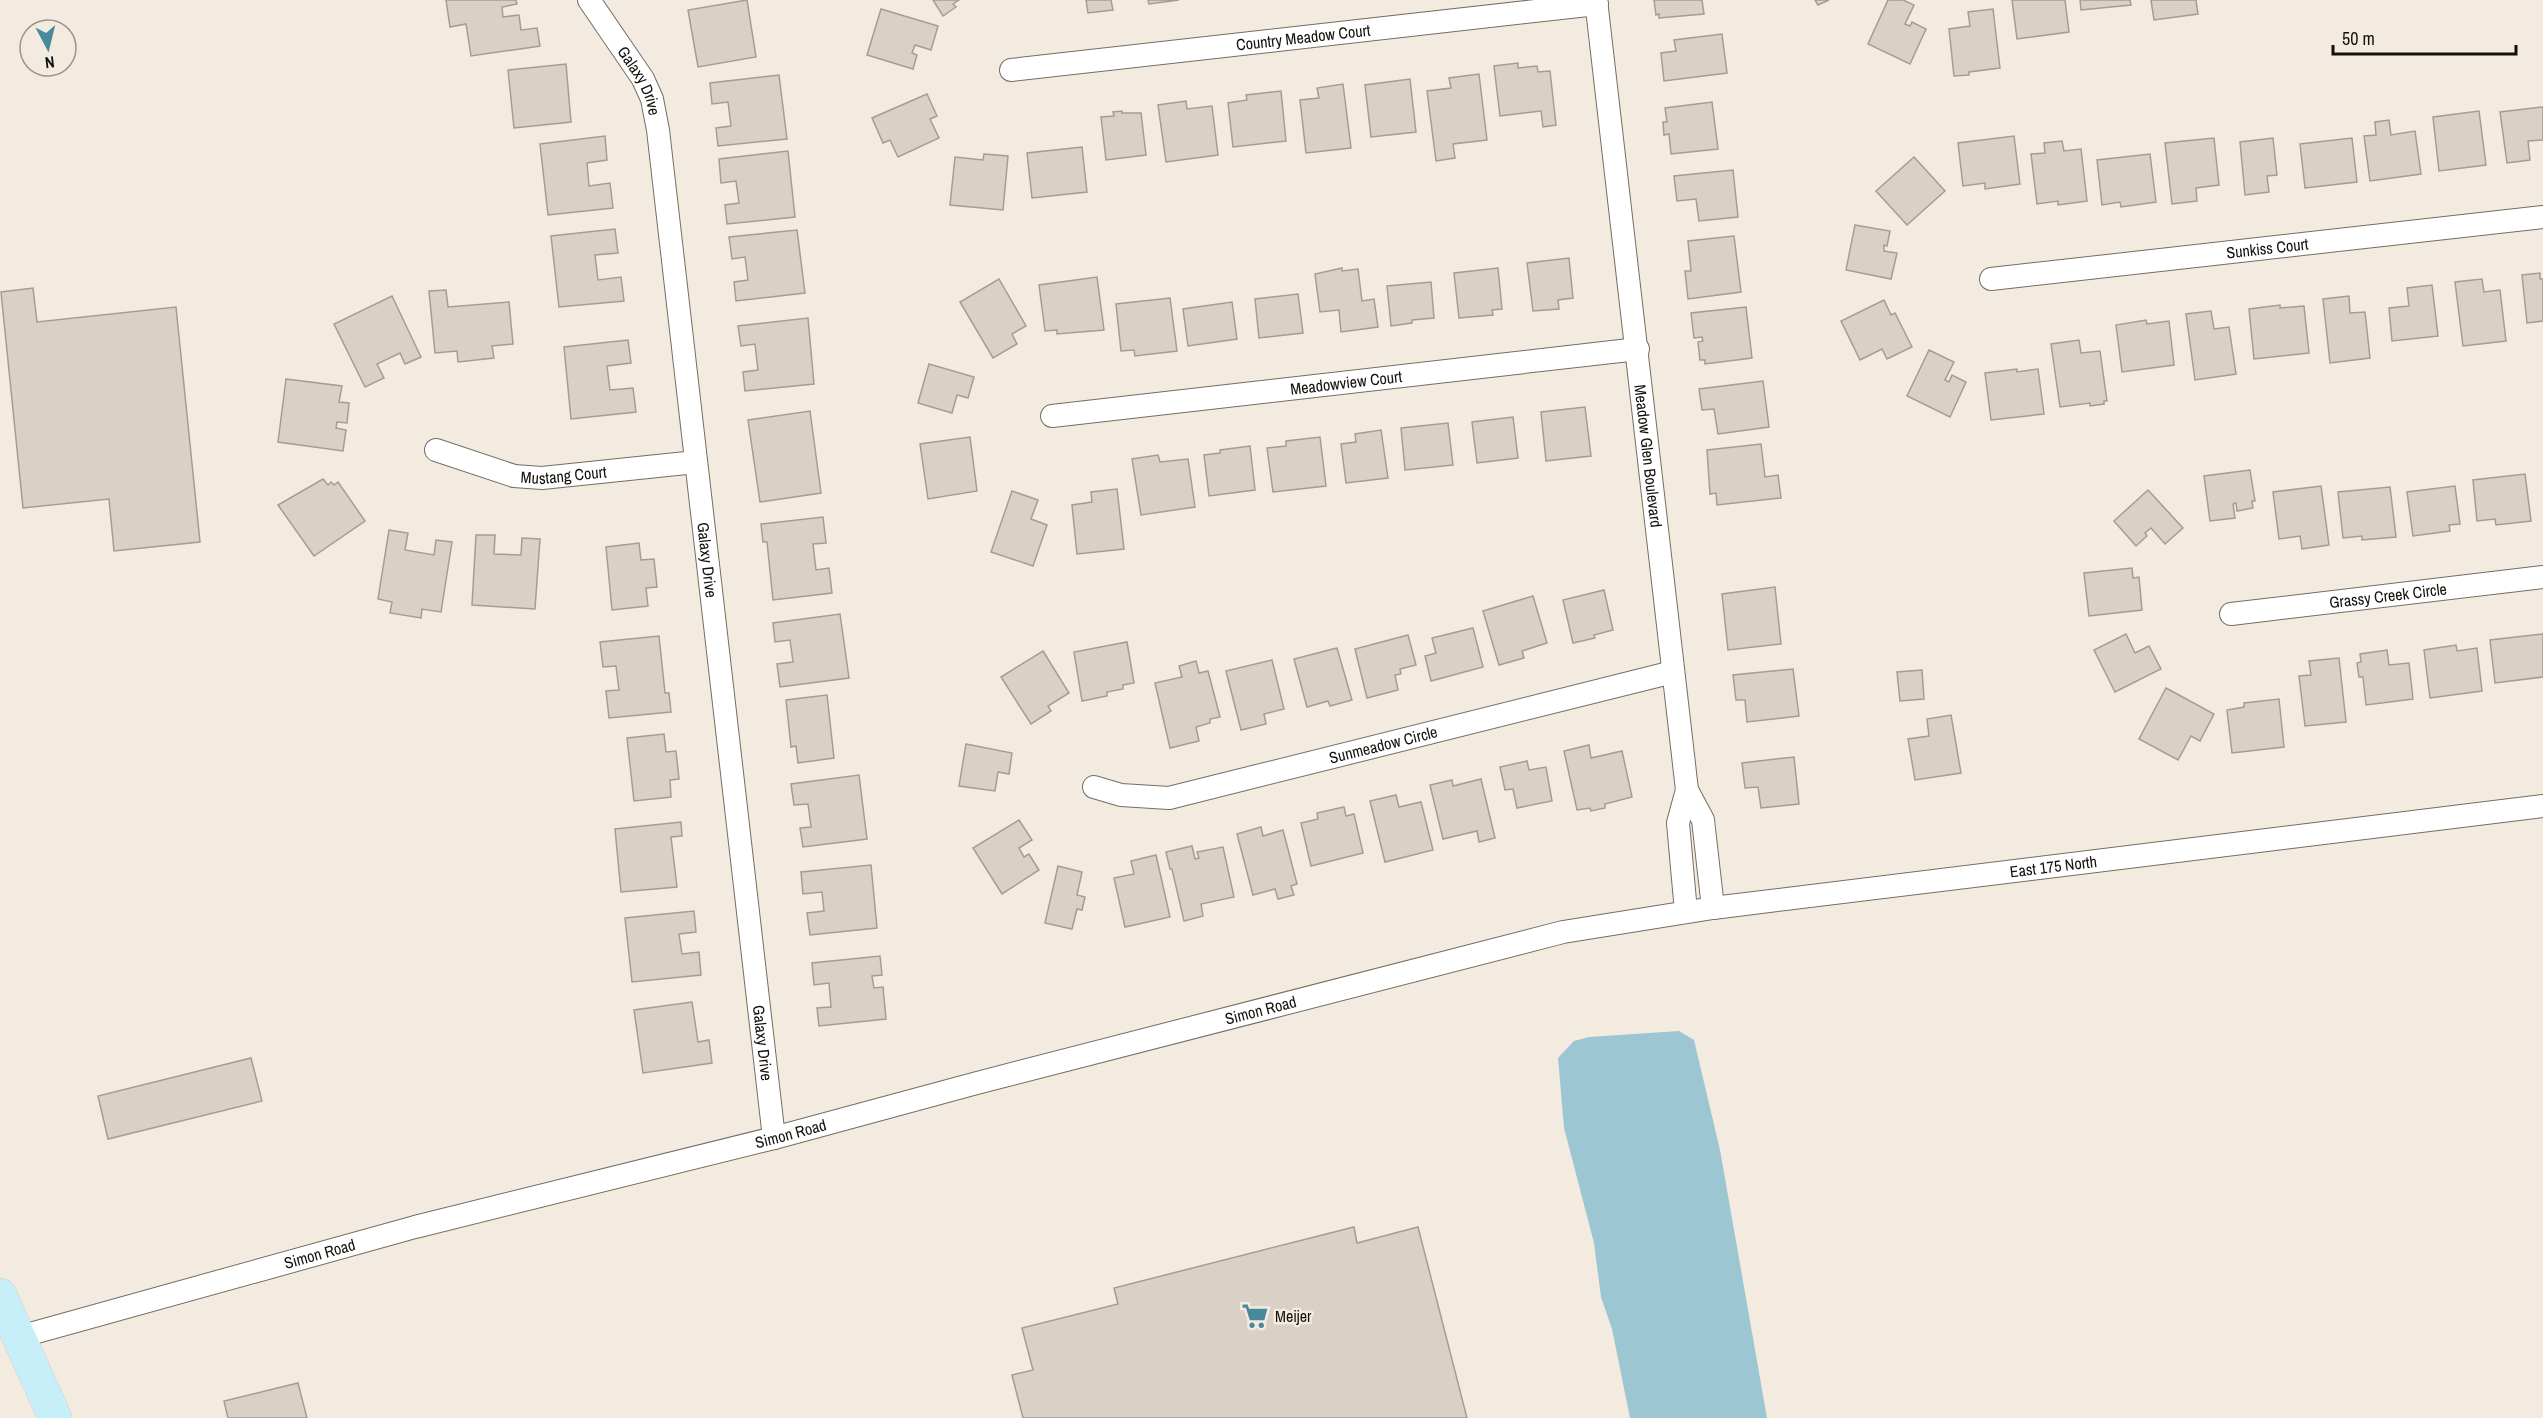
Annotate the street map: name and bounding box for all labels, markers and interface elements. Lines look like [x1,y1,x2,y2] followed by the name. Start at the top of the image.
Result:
[18,18,78,78] north arrow
[2333,18,2516,56] scale bar
[1235,19,1372,56] street label: Country Meadow Court
[2342,26,2375,51] text: 50 m
[613,42,666,117] street label: Galaxy Drive
[44,51,56,74] text: N
[2225,232,2310,264] street label: Sunkiss Court
[1289,365,1403,400] street label: Meadowview Court
[1629,383,1668,529] street label: Meadow Glen Boulevard
[520,460,608,489] street label: Mustang Court
[692,521,723,599] street label: Galaxy Drive
[2328,578,2448,613] street label: Grassy Creek Circle
[1327,720,1440,769] street label: Sunmeadow Circle
[2008,850,2098,882] street label: East 175 North
[1222,990,1299,1030] street label: Simon Road
[748,1004,778,1082] street label: Galaxy Drive
[753,1113,829,1153] street label: Simon Road
[282,1233,358,1274] street label: Simon Road
[1240,1301,1270,1331] supermarket icon: Meijer
[1275,1305,1312,1327] place label: Meijer

